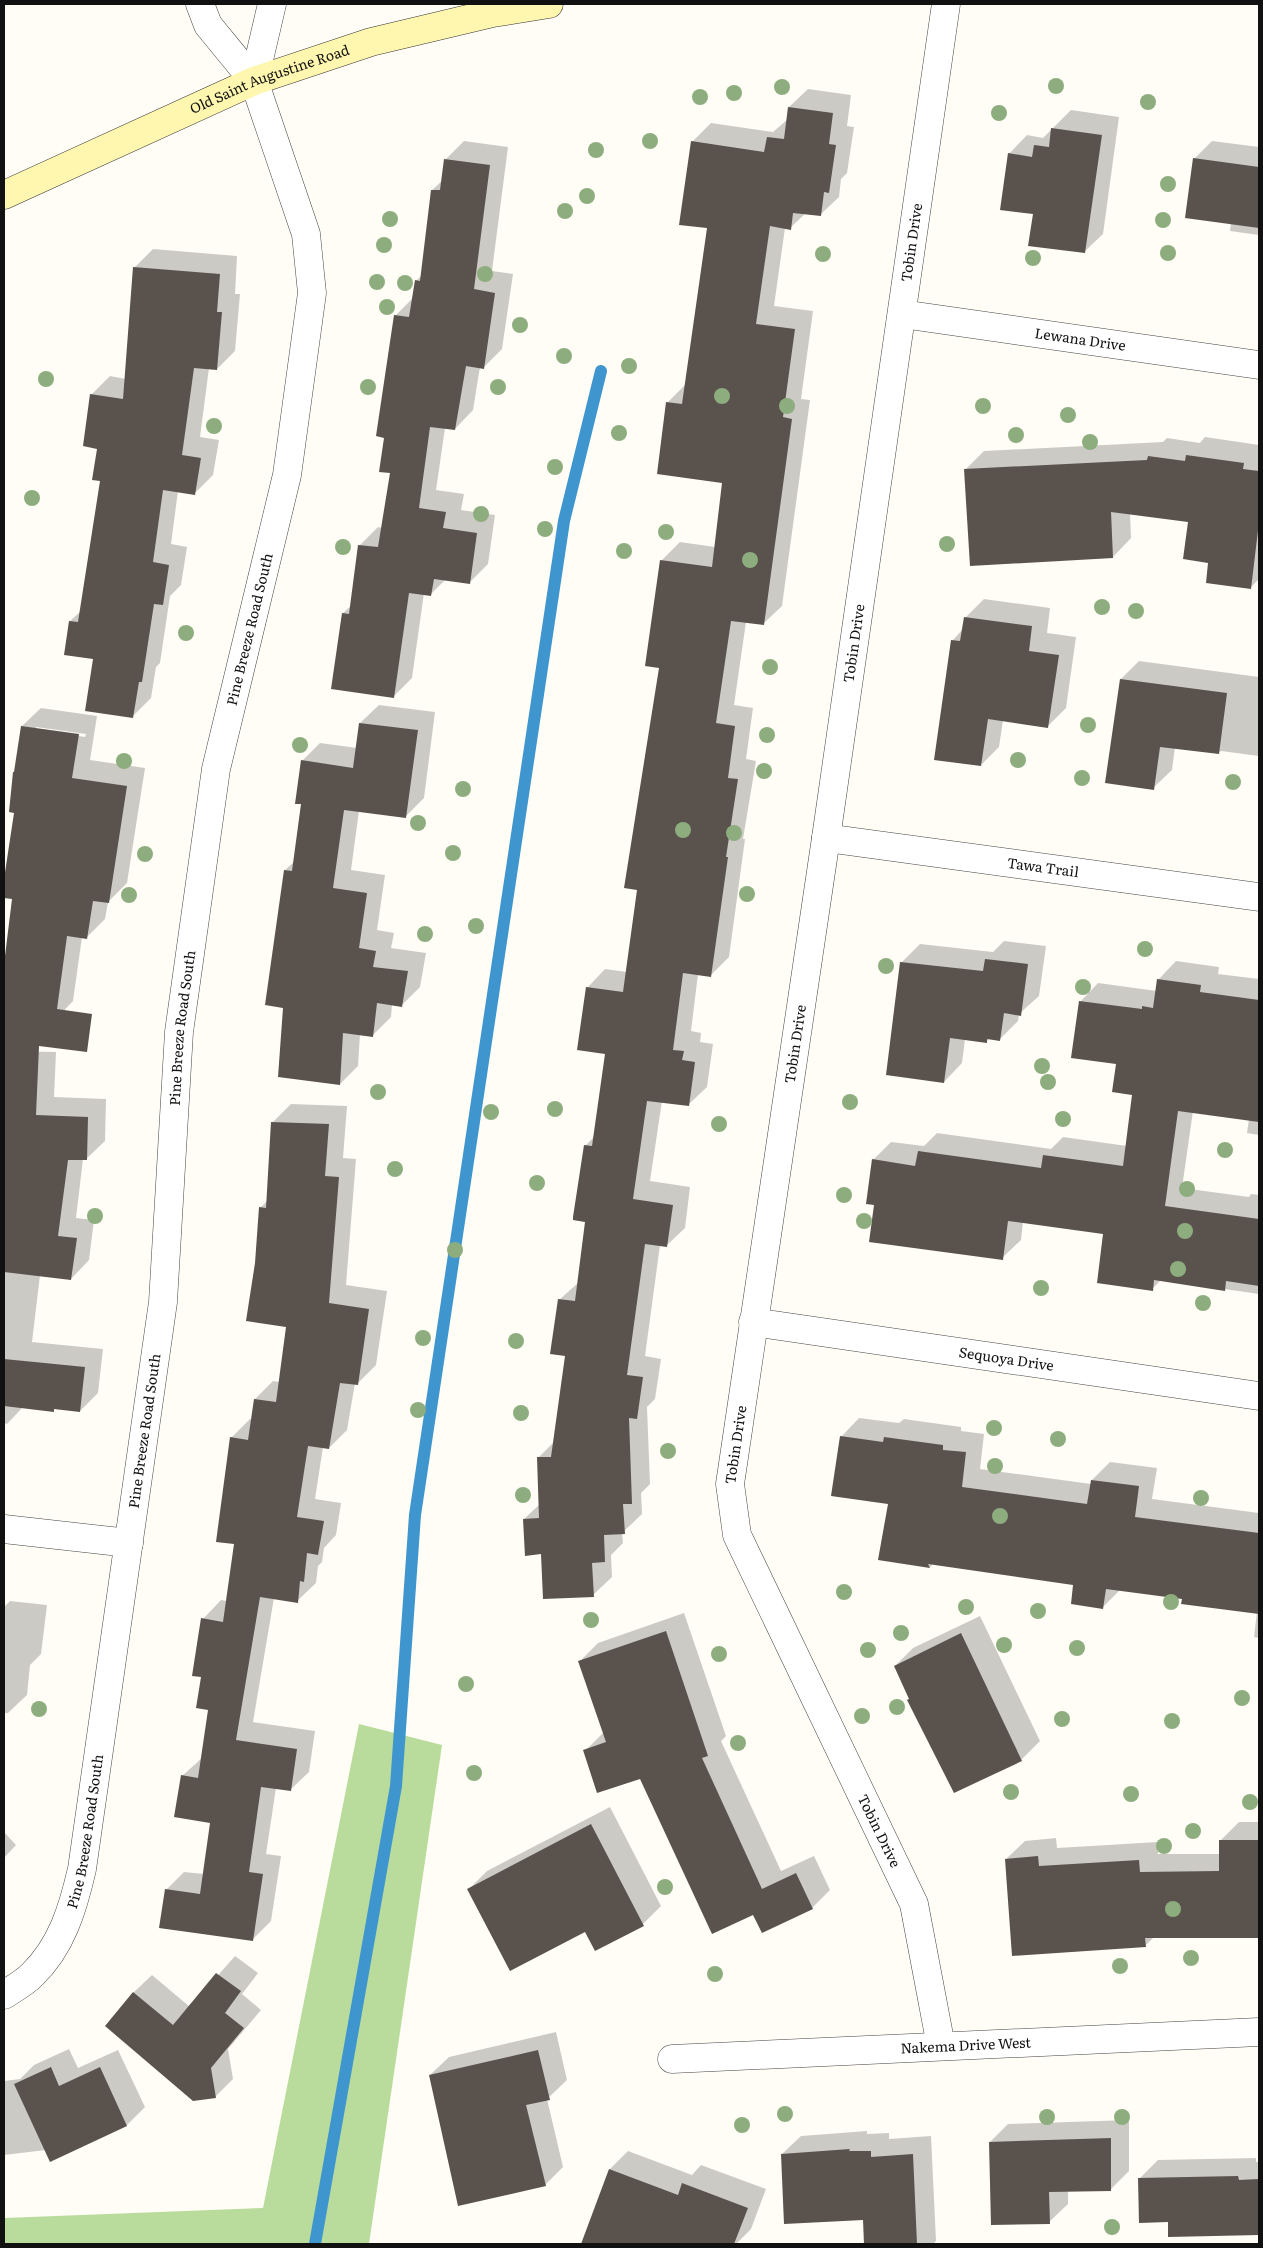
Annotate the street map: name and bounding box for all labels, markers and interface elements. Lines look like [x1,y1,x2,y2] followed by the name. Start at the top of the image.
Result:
[186,39,352,118] street label: Old Saint Augustine Road
[895,202,926,283] street label: Tobin Drive
[1033,322,1127,355] street label: Lewana Drive
[221,551,277,707] street label: Pine Breeze Road South
[837,603,869,684] street label: Tobin Drive
[1006,852,1081,881] street label: Tawa Trail
[164,949,199,1106] street label: Pine Breeze Road South
[779,1003,810,1085] street label: Tobin Drive
[958,1341,1055,1375] street label: Sequoya Drive
[123,1352,165,1509] street label: Pine Breeze Road South
[719,1404,751,1485] street label: Tobin Drive
[61,1753,107,1911] street label: Pine Breeze Road South
[854,1791,906,1871] street label: Tobin Drive
[900,2031,1032,2057] street label: Nakema Drive West

